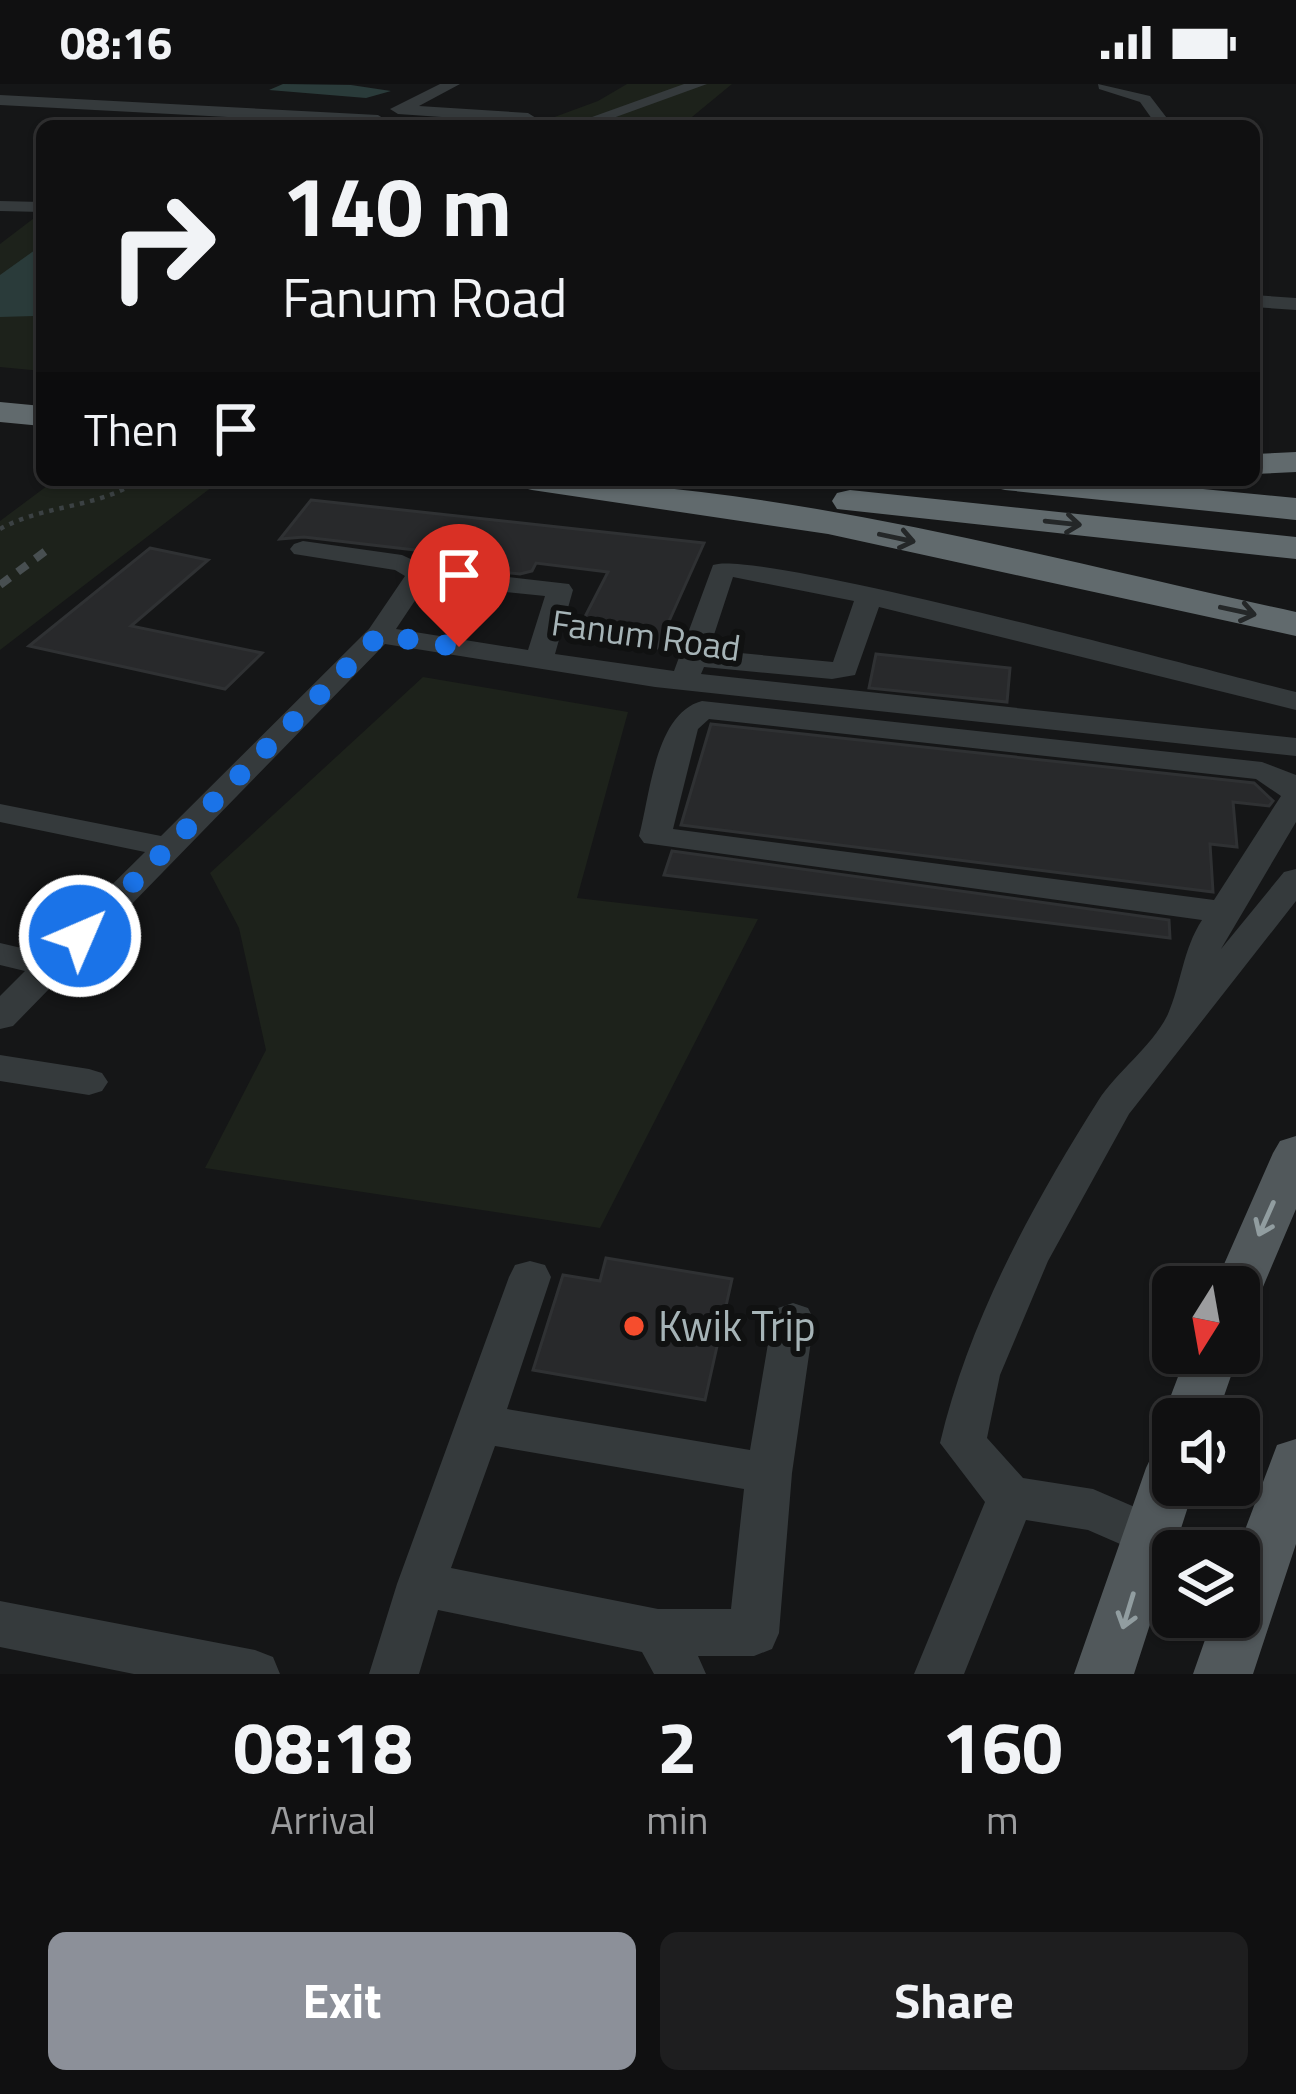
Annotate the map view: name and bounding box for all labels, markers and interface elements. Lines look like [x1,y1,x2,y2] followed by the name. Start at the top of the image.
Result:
[60,8,172,76] text: 08:16
[282,141,512,269] text: 140 m
[84,168,240,324] icon: right
[282,256,567,338] text: Fanum Road
[84,395,179,463] text: Then
[203,396,269,462] icon: arrive
[1043,512,1082,535] one-way arrow
[408,524,510,647] pin
[876,528,915,550] one-way arrow
[426,542,492,608] icon: arrive
[548,594,744,675] street label: Fanum Road
[1219,601,1257,624] one-way arrow
[17,873,143,999] position arrow
[1254,1200,1276,1236] one-way arrow
[1152,1266,1260,1374] north arrow
[1152,1266,1260,1638] map controls
[658,1293,816,1357] place label: Kwik Trip
[621,1313,647,1339] marker: Kwik Trip
[1152,1398,1260,1506] button: sound
[1152,1530,1260,1638] button: layers
[1116,1592,1138,1630] one-way arrow
[233,1691,413,1801] text: 08:18
[657,1691,698,1801] text: 2
[942,1691,1063,1801] text: 160
[270,1790,376,1849] text: Arrival
[646,1790,708,1849] text: min
[986,1790,1018,1849] text: m
[48,1932,636,2070] button: Exit
[660,1932,1248,2070] button: Share

